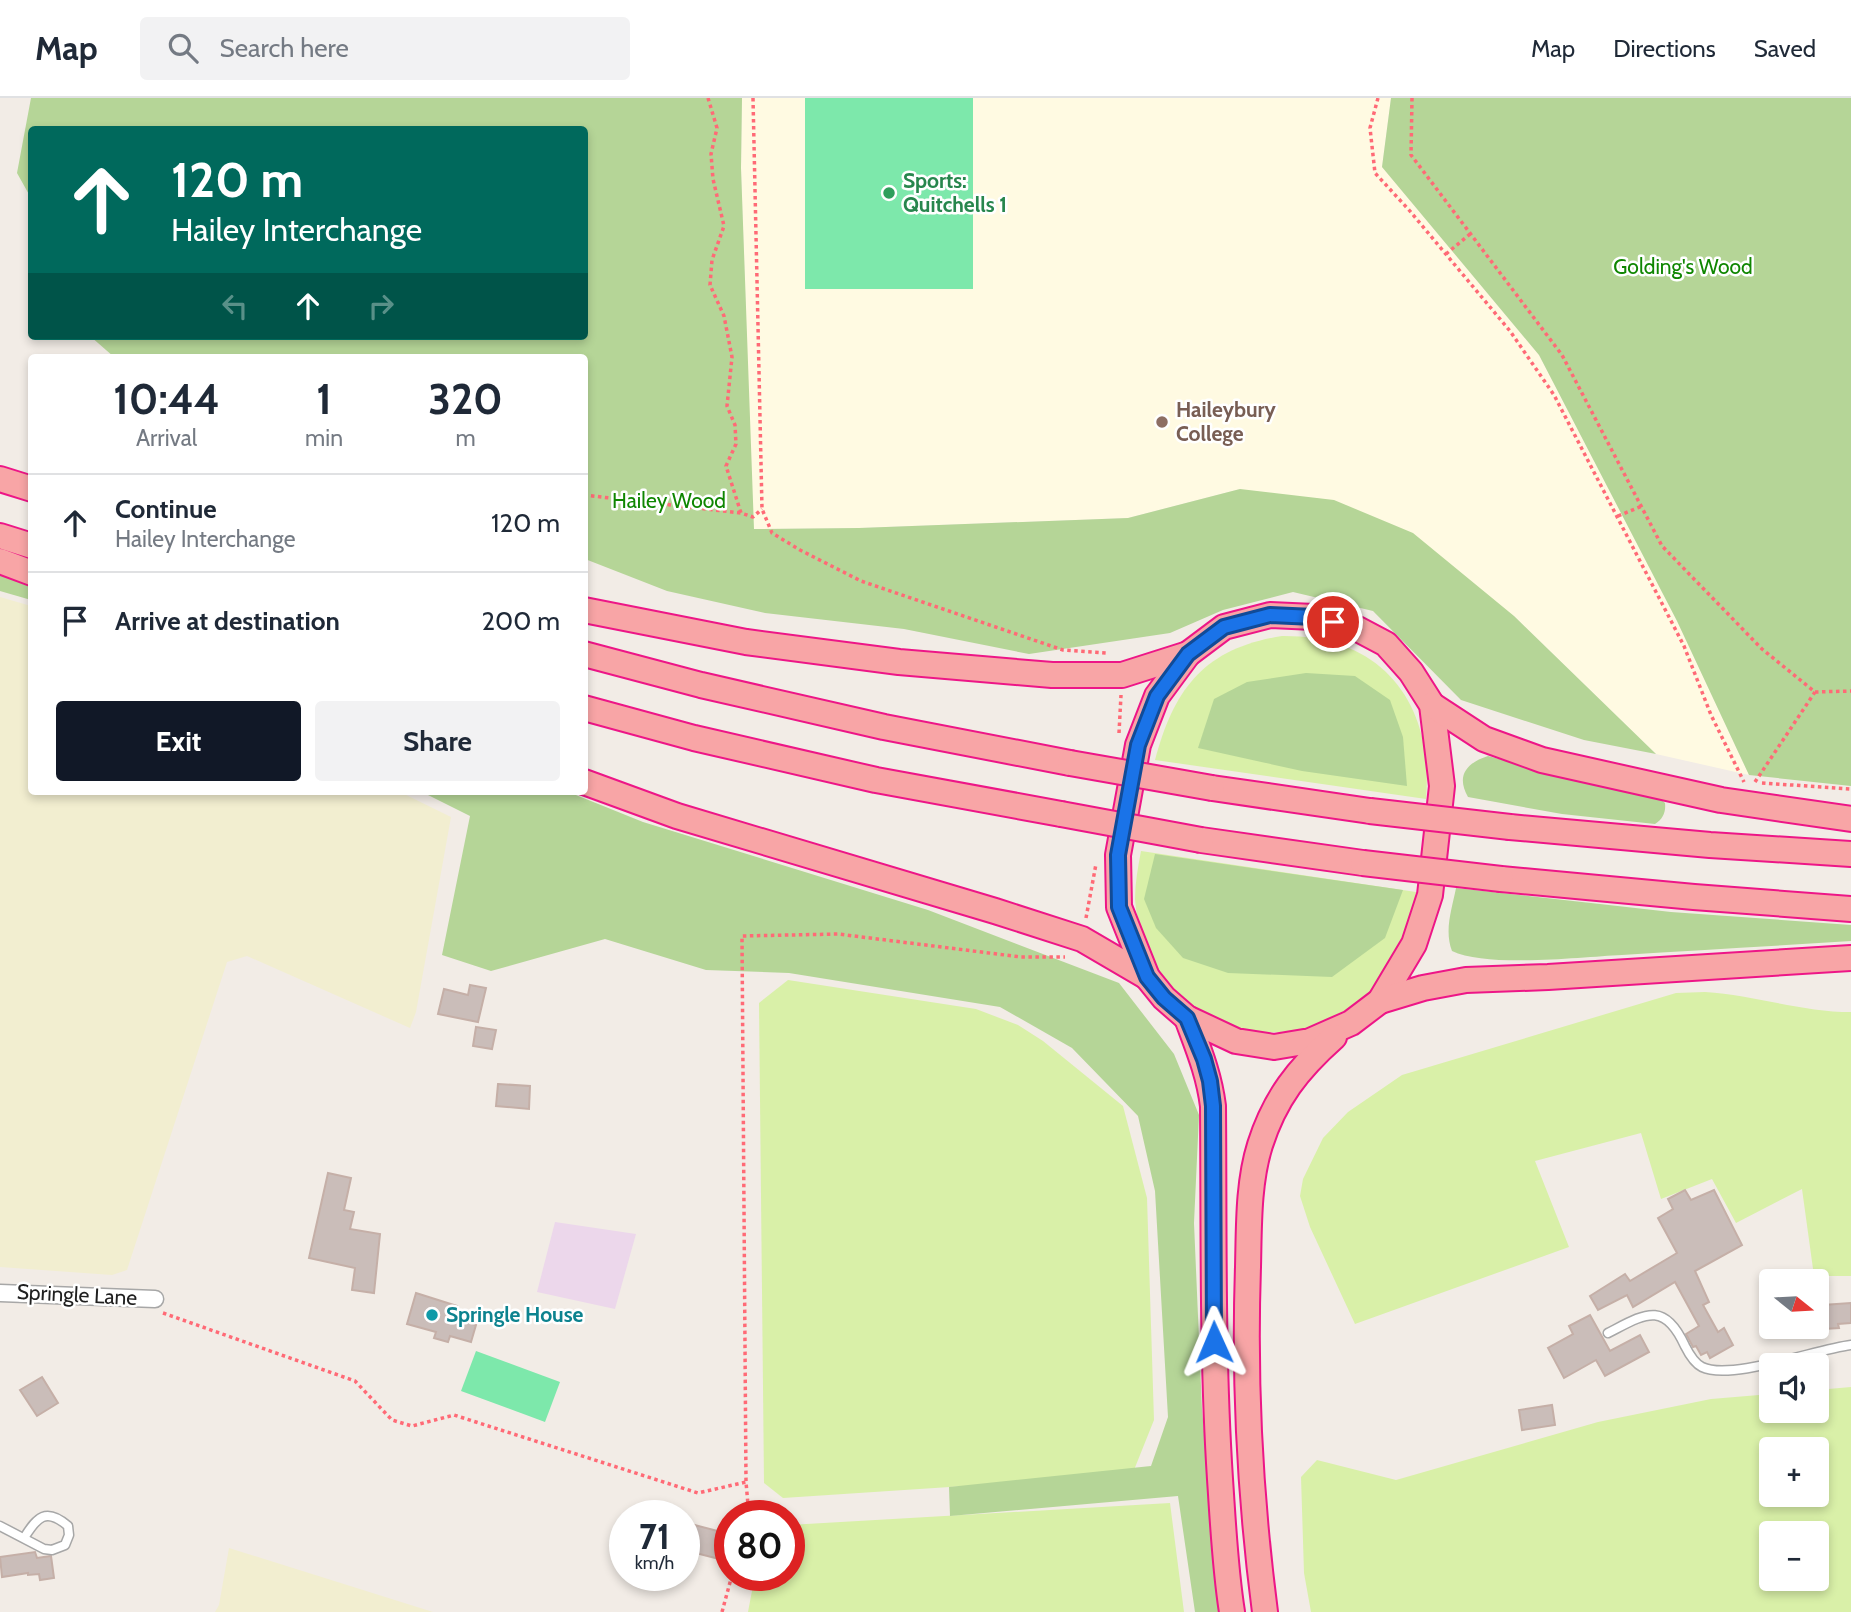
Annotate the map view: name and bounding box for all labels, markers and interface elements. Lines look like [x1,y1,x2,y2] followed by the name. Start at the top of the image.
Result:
[140,17,630,80] search box
[35,28,98,68] text: Map
[164,29,202,67] icon: search
[220,32,349,64] text: Search here
[1531,34,1575,63] text: Map
[1613,34,1716,63] text: Directions
[1754,34,1816,63] text: Saved
[171,150,303,209] text: 120 m
[56,154,147,245] icon: ahead
[903,168,1007,217] place label: Sports: Quitchells 1
[881,185,897,201] marker: Sports: Quitchells 1
[171,210,422,249] text: Hailey Interchange
[1613,254,1753,279] park label: Golding's Wood
[216,287,254,325] icon: left
[289,287,327,325] icon: ahead
[362,287,400,325] icon: right
[113,373,220,425] text: 10:44
[316,373,332,425] text: 1
[428,373,503,425] text: 320
[1176,397,1276,446] place label: Haileybury College
[1154,414,1170,430] marker: Haileybury College
[136,424,197,452] text: Arrival
[305,424,343,452] text: min
[455,424,476,452] text: m
[612,488,726,513] park label: Hailey Wood
[115,493,217,525] text: Continue
[56,504,94,542] icon: ahead
[491,507,560,539] text: 120 m
[115,525,295,553] text: Hailey Interchange
[1303,592,1363,652] pin
[56,602,94,640] icon: arrive
[1314,603,1352,641] icon: arrive
[115,605,340,637] text: Arrive at destination
[481,605,560,637] text: 200 m
[56,701,301,781] button: Exit
[315,701,560,781] button: Share
[1759,1269,1829,1339] north arrow
[1759,1269,1829,1591] map controls
[16,1279,138,1310] street label: Springle Lane
[446,1302,584,1327] place label: Springle House
[1177,1305,1251,1379] position arrow
[424,1307,440,1323] marker: Springle House
[1759,1353,1829,1423] button: sound
[1759,1437,1829,1507] button: +
[714,1500,805,1591] speed limit sign: 80
[639,1515,670,1558] text: 71
[1759,1521,1829,1591] button: −
[635,1552,674,1574] text: km/h

